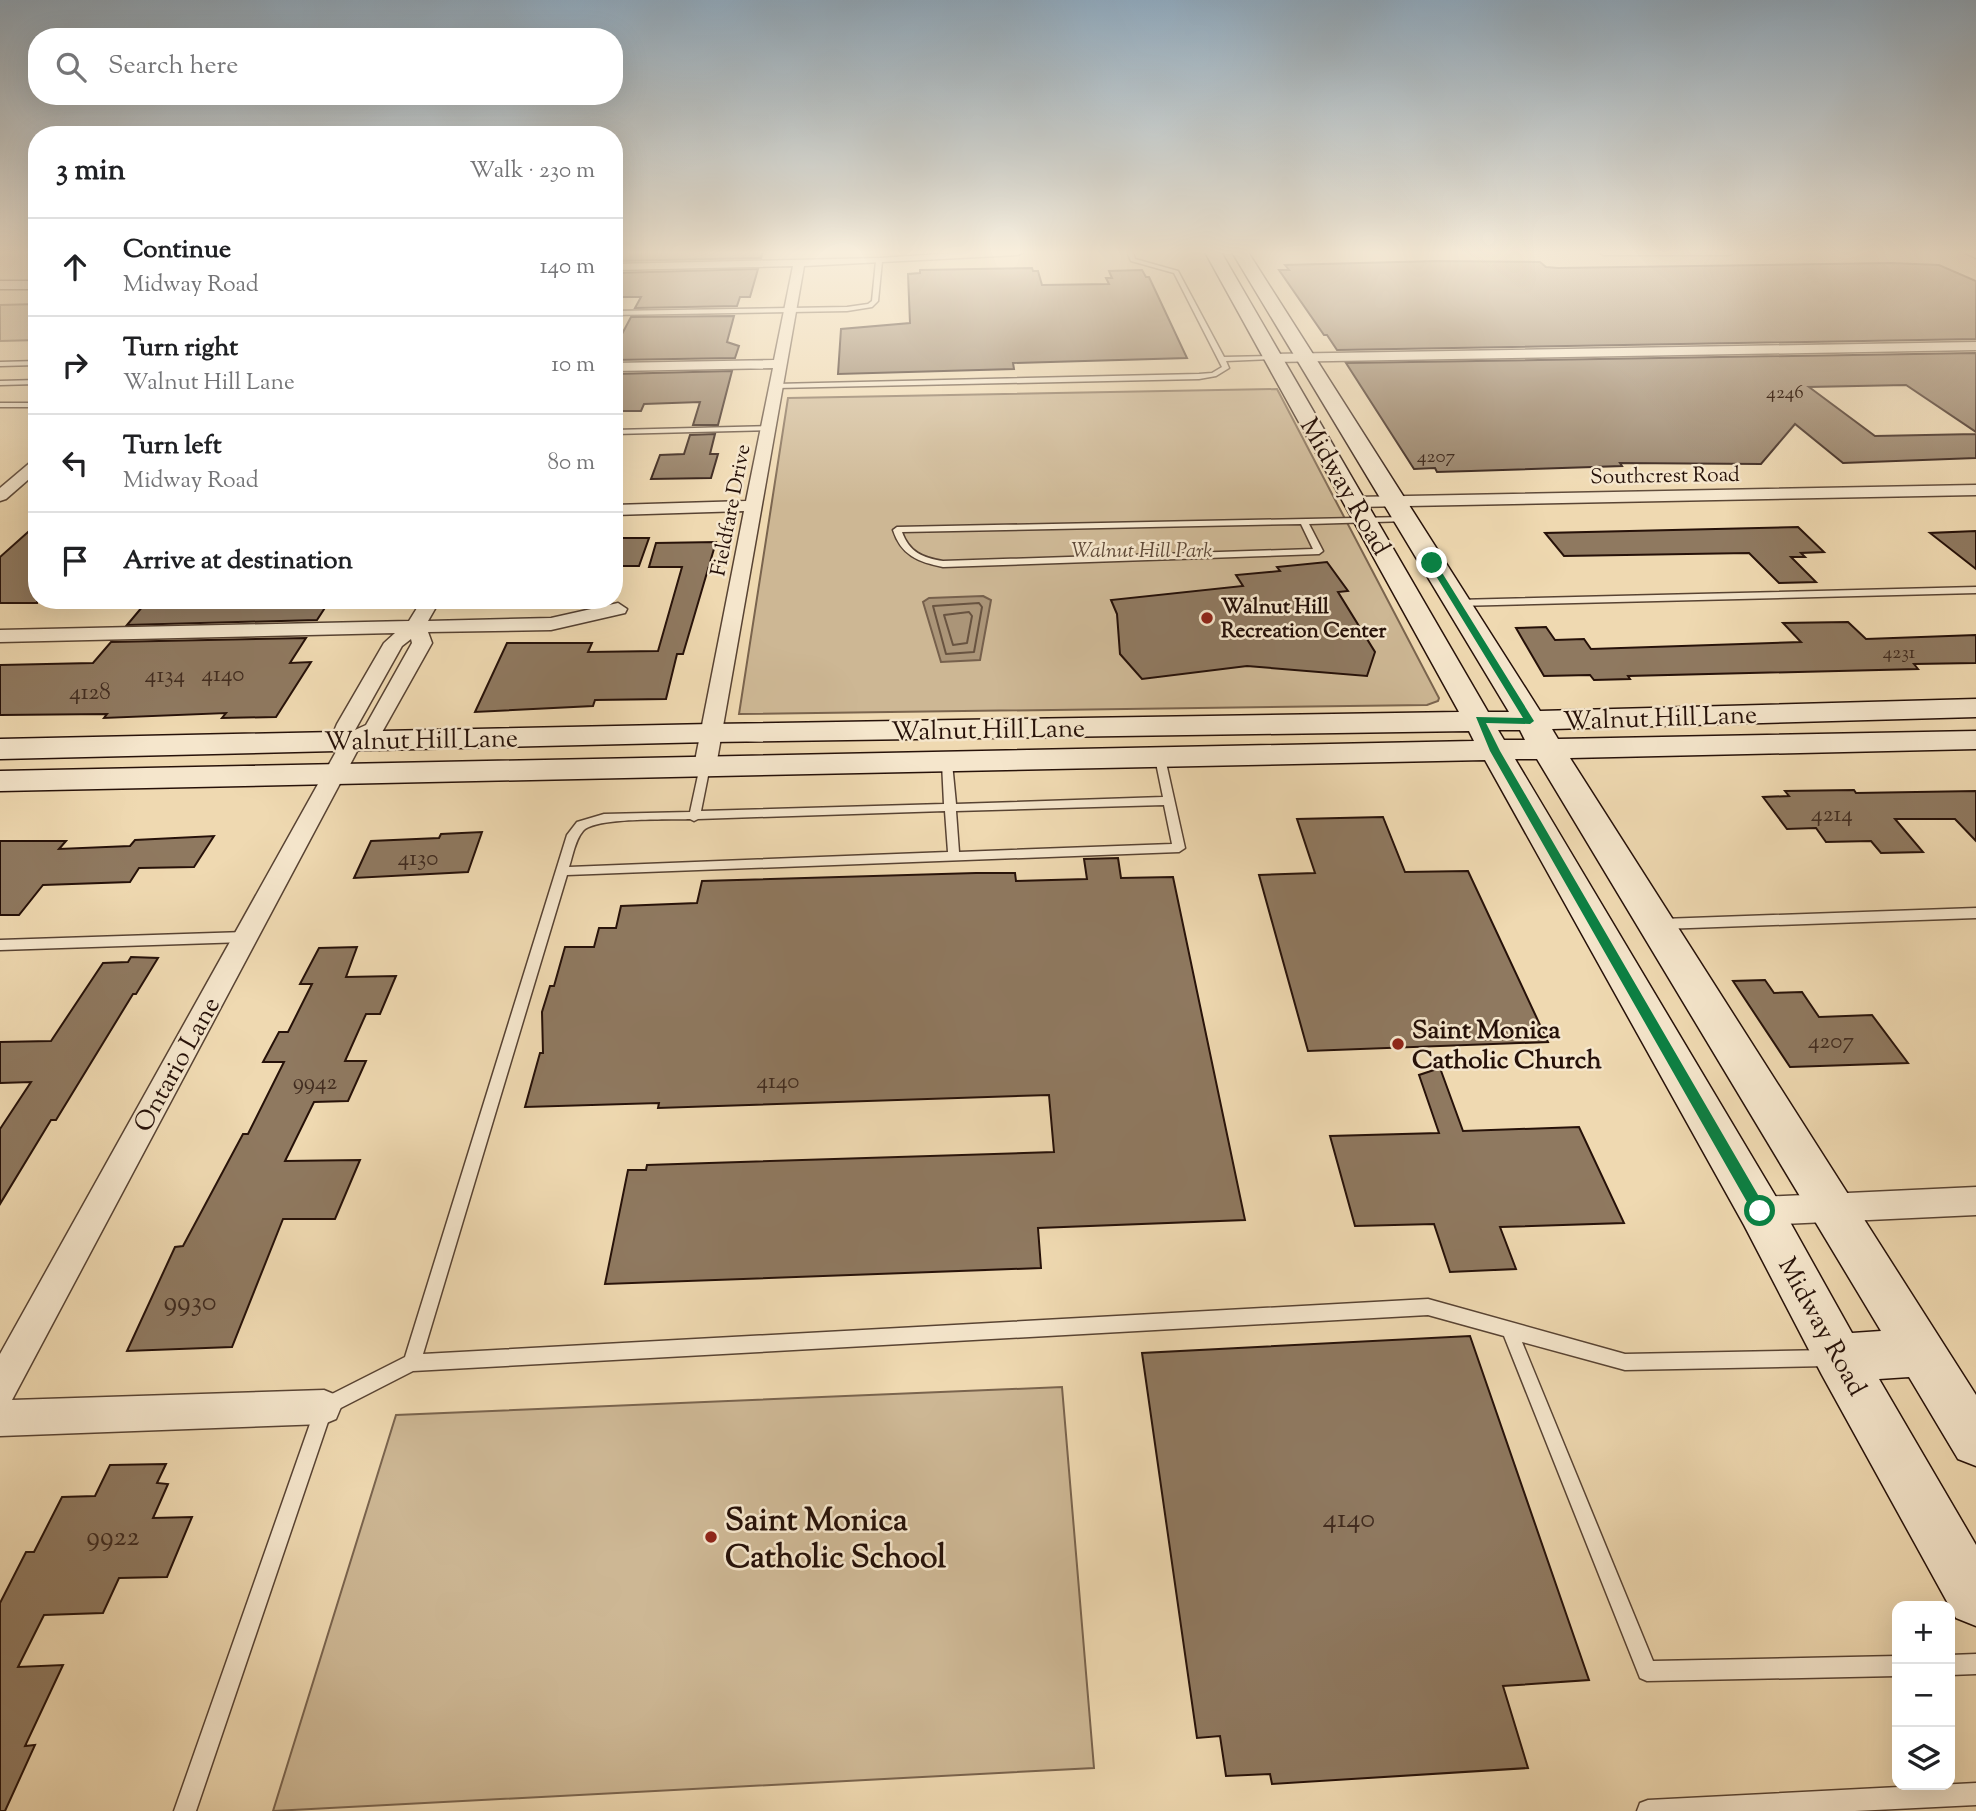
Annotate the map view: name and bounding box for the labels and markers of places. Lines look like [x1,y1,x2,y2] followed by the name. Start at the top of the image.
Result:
[1221,593,1387,647] place label: Walnut Hill Recreation Center
[1199,610,1215,626] marker: Walnut Hill Recreation Center
[1412,1013,1602,1080] place label: Saint Monica Catholic Church
[1390,1036,1406,1052] marker: Saint Monica Catholic Church
[725,1499,946,1582] place label: Saint Monica Catholic School
[703,1529,719,1545] marker: Saint Monica Catholic School

